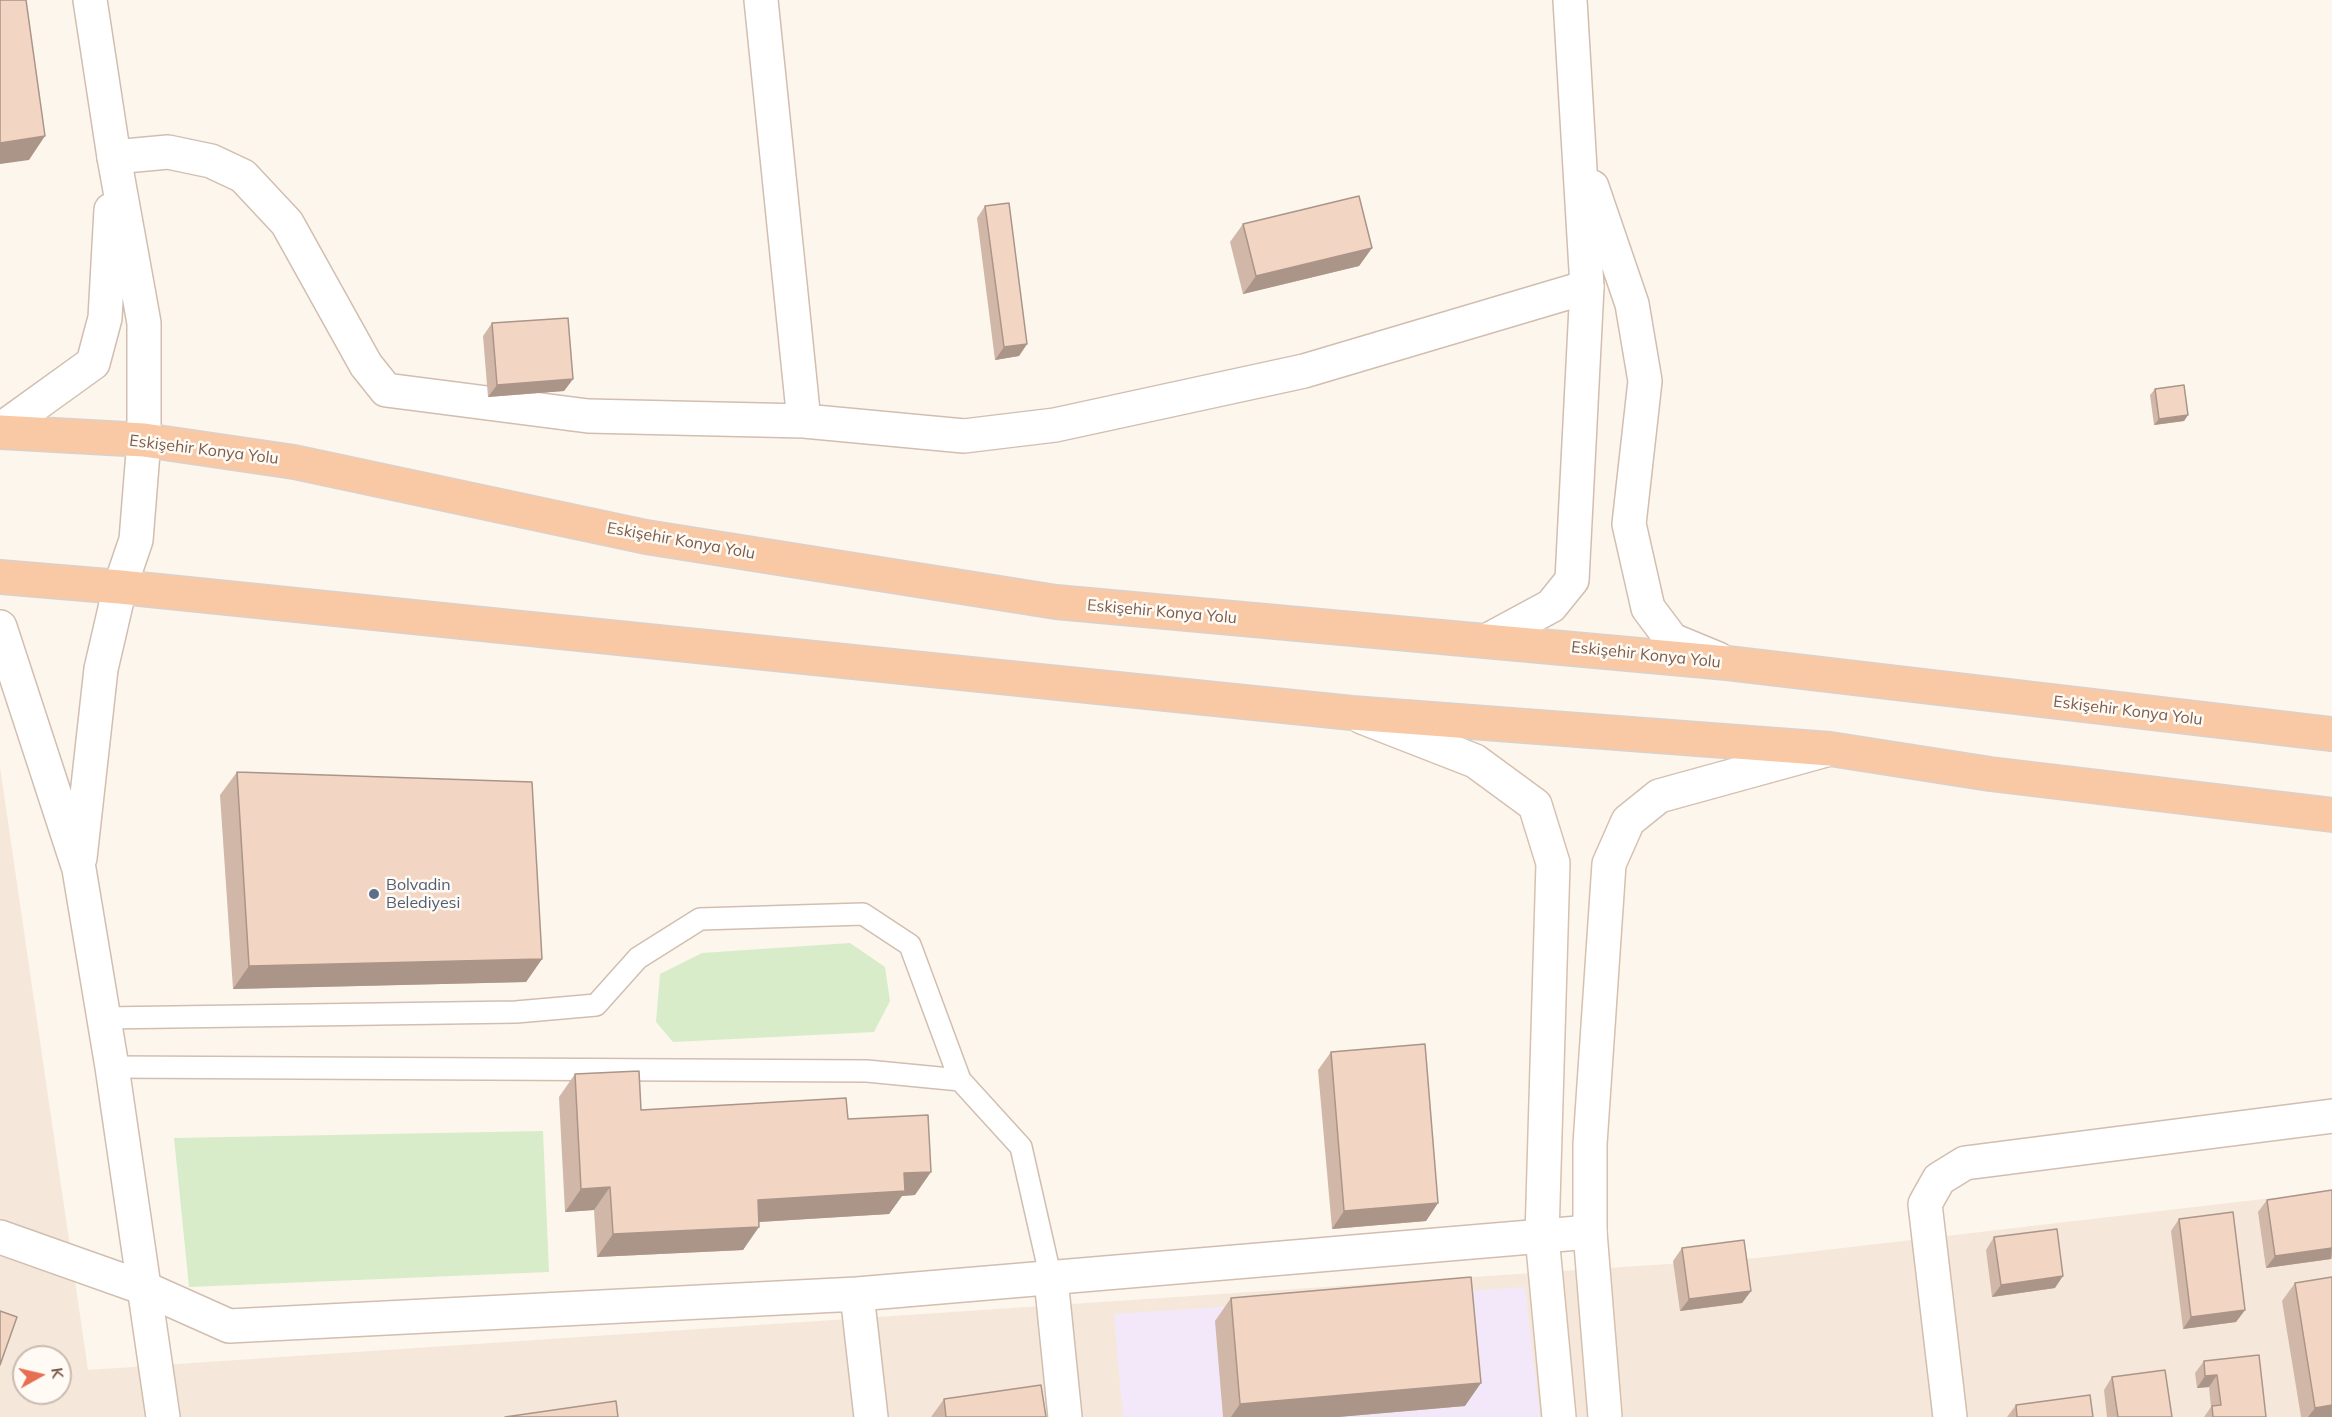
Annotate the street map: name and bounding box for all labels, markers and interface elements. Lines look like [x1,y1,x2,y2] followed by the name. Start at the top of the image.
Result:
[128,431,280,469] street label: Eskişehir Konya Yolu
[605,519,757,563] street label: Eskişehir Konya Yolu
[1086,596,1238,628] street label: Eskişehir Konya Yolu
[1570,638,1722,672] street label: Eskişehir Konya Yolu
[2052,692,2204,730] street label: Eskişehir Konya Yolu
[386,875,460,913] place label: Bolvadin Belediyesi
[367,887,381,901] marker: Bolvadin Belediyesi
[12,1345,72,1405] north arrow
[47,1366,68,1379] text: K

